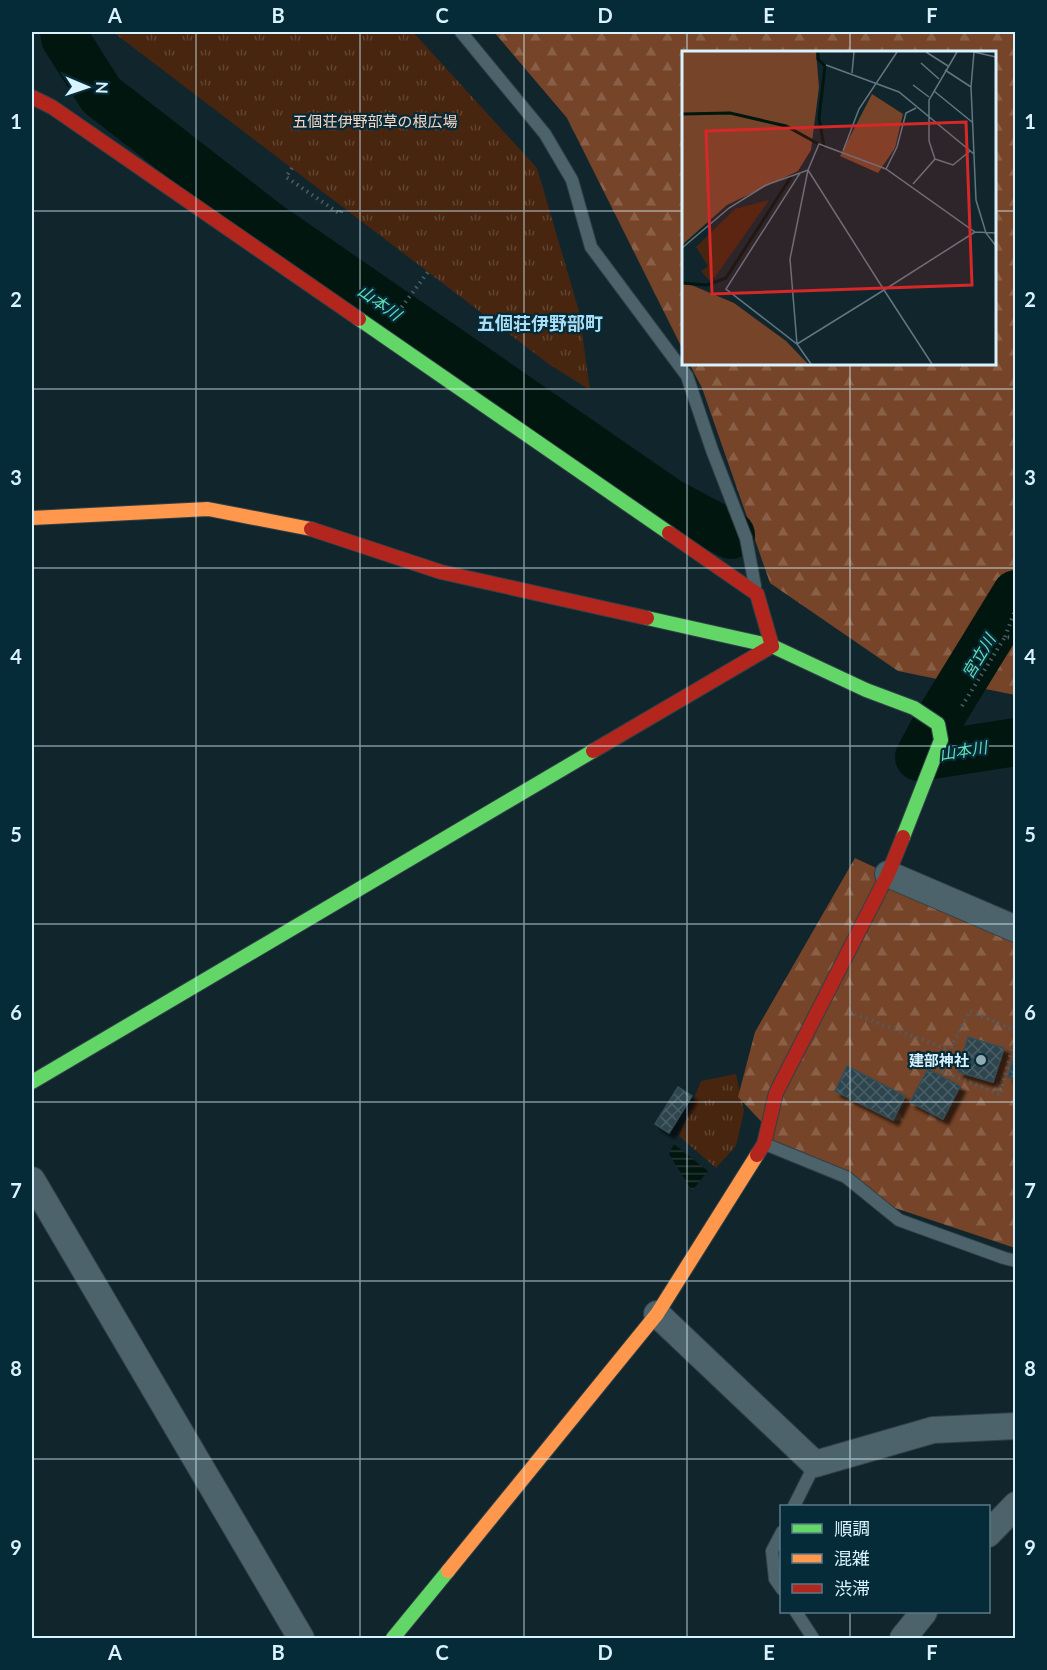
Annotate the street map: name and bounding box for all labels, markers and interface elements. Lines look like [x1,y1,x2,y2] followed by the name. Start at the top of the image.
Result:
[107,3,122,27] text: A
[271,3,285,27] text: B
[435,3,449,27] text: C
[597,3,613,27] text: D
[763,3,775,27] text: E
[926,3,938,27] text: F
[682,51,996,364] inset map
[57,57,117,117] north arrow
[93,81,112,94] text: N
[10,109,22,133] text: 1
[1024,109,1036,133] text: 1
[292,112,458,130] park label: 五個荘伊野部草の根広場
[355,280,407,325] water label: 山本川
[10,287,22,311] text: 2
[1024,287,1036,311] text: 2
[477,312,603,334] district label: 五個荘伊野部町
[10,465,22,489] text: 3
[1024,465,1036,489] text: 3
[957,629,1000,681] water label: 宮立川
[10,644,22,668] text: 4
[1024,644,1036,668] text: 4
[938,737,990,763] water label: 山本川
[10,822,22,846] text: 5
[1024,822,1036,846] text: 5
[10,1000,22,1024] text: 6
[1024,1000,1036,1024] text: 6
[909,1051,969,1069] place label: 建部神社
[974,1053,988,1067] marker: 建部神社
[10,1178,22,1202] text: 7
[1024,1178,1036,1202] text: 7
[10,1356,22,1380] text: 8
[1024,1356,1036,1380] text: 8
[780,1505,990,1613] legend
[834,1517,870,1539] text: 順調
[10,1535,22,1559] text: 9
[1024,1535,1036,1559] text: 9
[834,1547,870,1569] text: 混雑
[834,1577,870,1599] text: 渋滞
[107,1640,122,1664] text: A
[271,1640,285,1664] text: B
[435,1640,449,1664] text: C
[597,1640,613,1664] text: D
[763,1640,775,1664] text: E
[926,1640,938,1664] text: F

